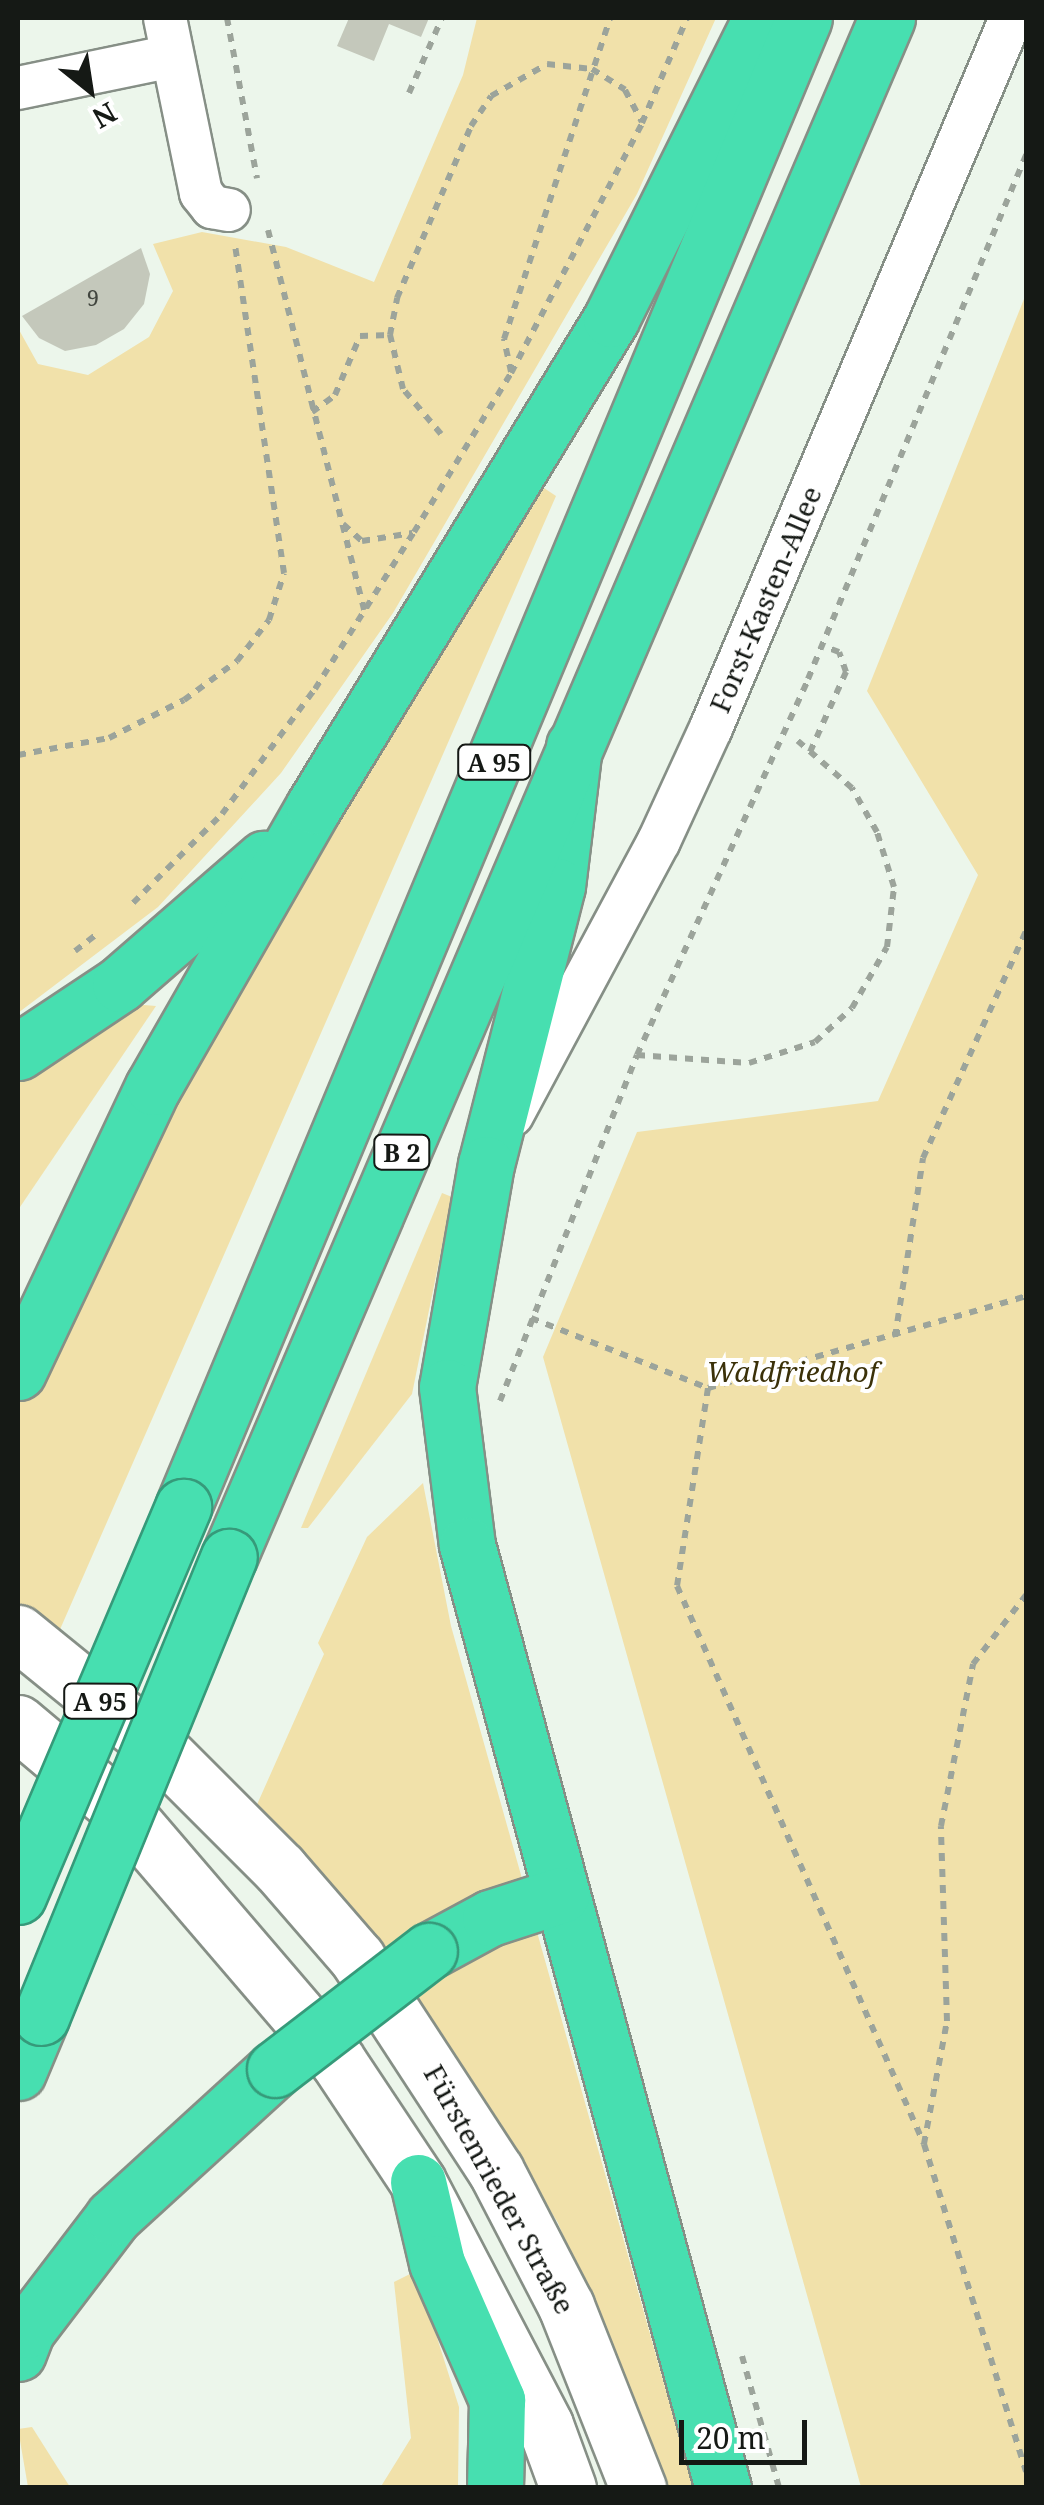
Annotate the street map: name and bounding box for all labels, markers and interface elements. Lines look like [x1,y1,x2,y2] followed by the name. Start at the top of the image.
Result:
[40,40,140,140] north arrow
[86,94,124,138] text: N
[87,285,99,311] house number: 9
[702,481,828,717] street label: Forst-Kasten-Allee
[456,742,532,782] road number: A 95
[372,1132,432,1172] road number: B 2
[706,1354,878,1388] park label: Waldfriedhof
[62,1681,138,1721] road number: A 95
[418,2059,582,2319] street label: Fürstenrieder Straße
[684,2400,812,2462] scale bar
[696,2417,766,2458] text: 20 m

